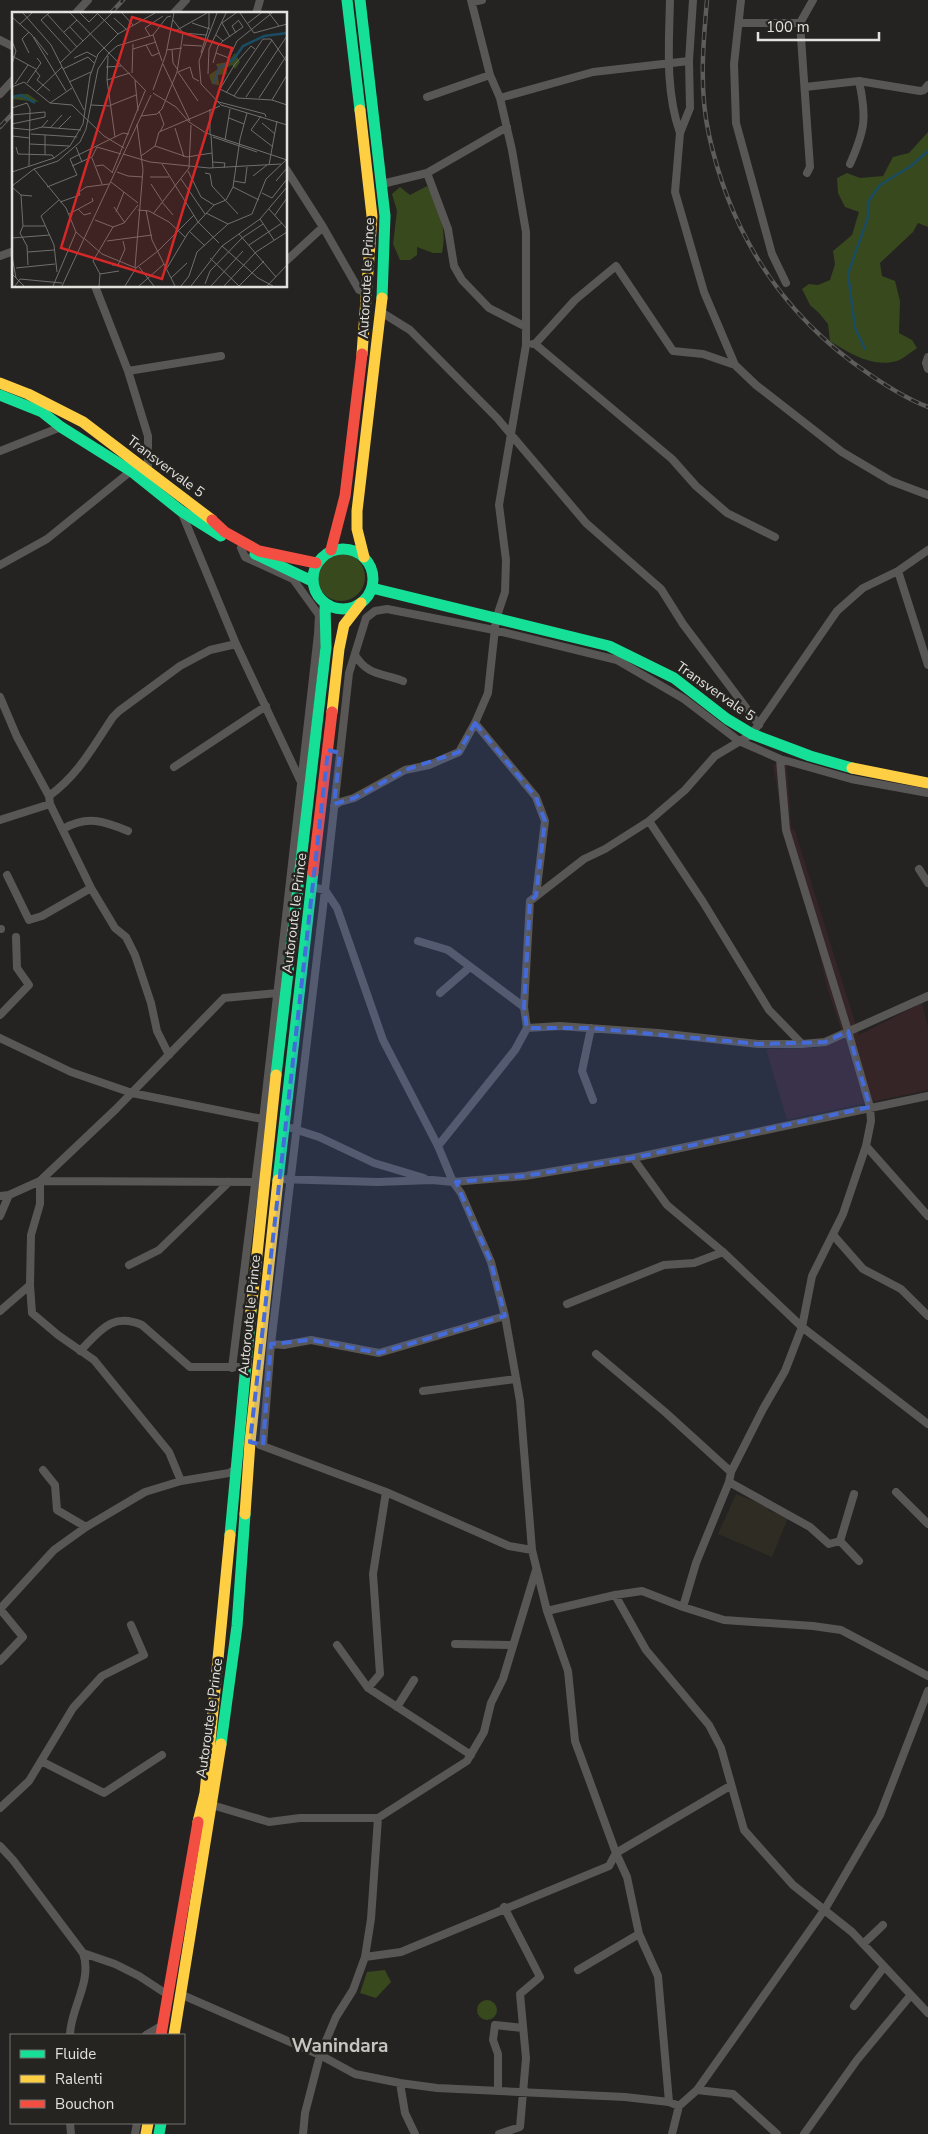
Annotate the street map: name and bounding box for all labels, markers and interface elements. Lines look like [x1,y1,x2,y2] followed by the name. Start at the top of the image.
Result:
[758,10,879,42] scale bar
[12,12,288,288] inset map
[766,17,810,37] text: 100 m
[354,217,379,339] street label: Autoroute le Prince
[123,431,208,502] street label: Transvervale 5
[672,657,759,726] street label: Transvervale 5
[278,852,311,974] street label: Autoroute le Prince
[234,1254,265,1376] street label: Autoroute le Prince
[192,1657,227,1779] street label: Autoroute le Prince
[291,2033,389,2059] district label: Wanindara
[10,2034,185,2124] legend
[55,2044,96,2064] text: Fluide
[55,2069,103,2089] text: Ralenti
[55,2094,114,2114] text: Bouchon

